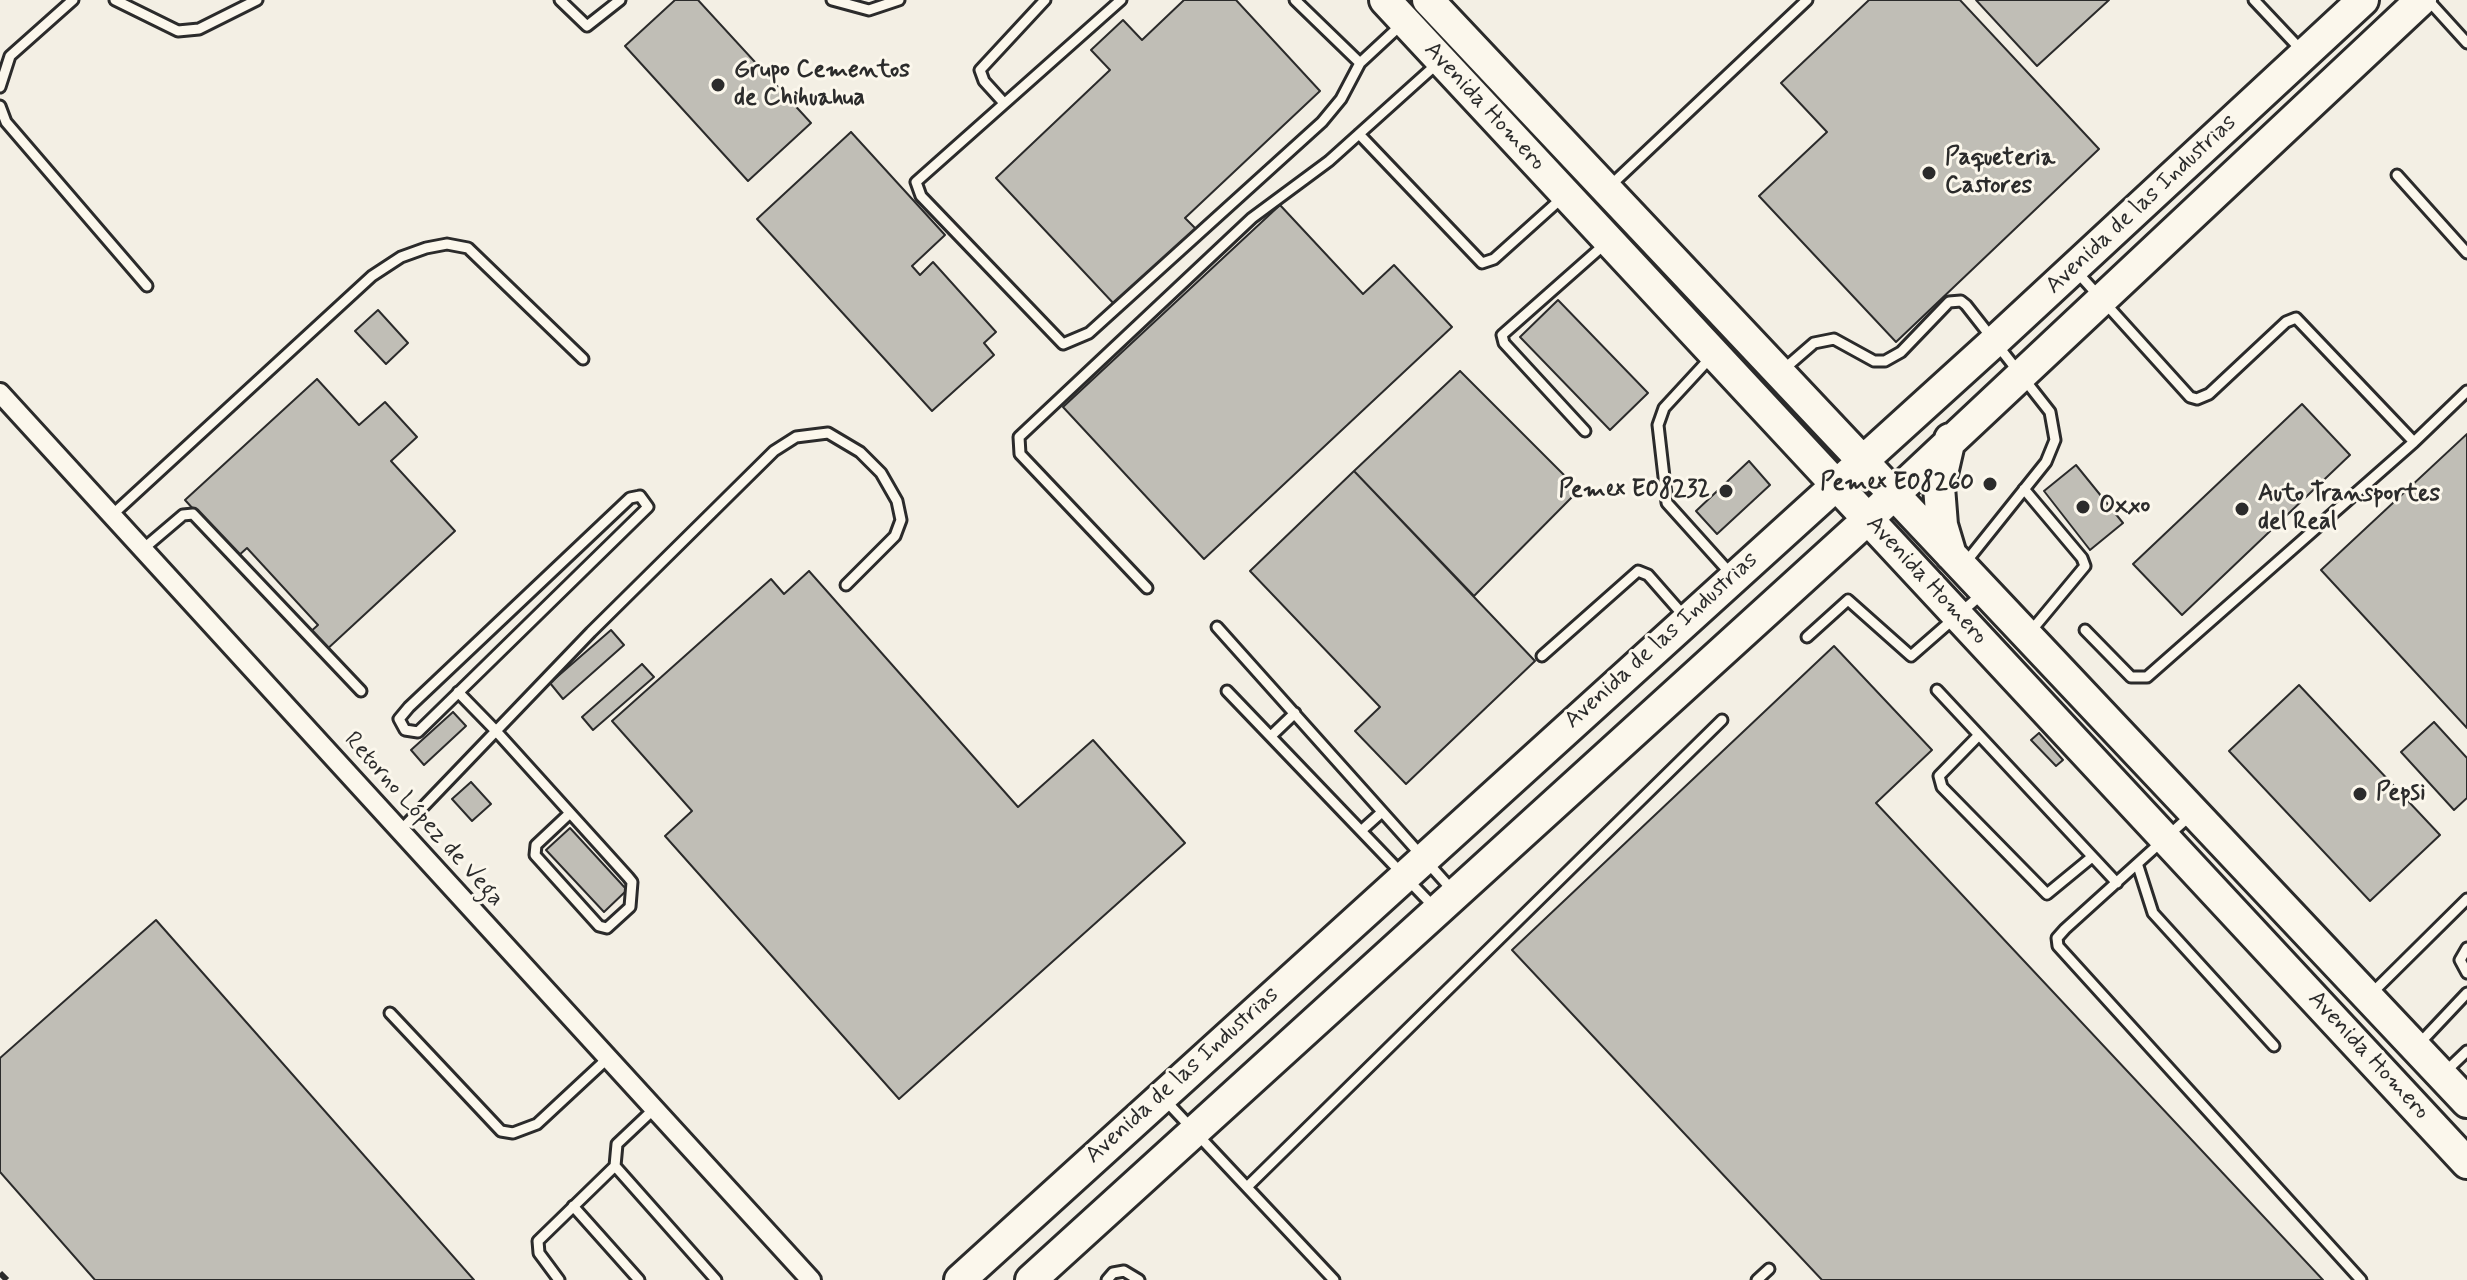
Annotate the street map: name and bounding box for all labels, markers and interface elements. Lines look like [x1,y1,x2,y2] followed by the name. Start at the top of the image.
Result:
[1417,37,1551,177] street label: Avenida Homero
[734,57,910,113] place label: Grupo Cementos de Chihuahua
[709,76,727,94] marker: Grupo Cementos de Chihuahua
[2040,109,2244,301] street label: Avenida de las Industrias
[1945,145,2055,201] place label: Paqueteria Castores
[1920,164,1938,182] marker: Paqueteria Castores
[1820,470,1974,498] place label: Pemex E08260
[1981,475,1999,493] marker: Pemex E08260
[1559,477,1710,505] place label: Pemex E08232
[2258,481,2440,537] place label: Auto Transportes del Real
[1717,482,1735,500] marker: Pemex E08232
[2099,493,2150,521] place label: Oxxo
[2074,498,2092,516] marker: Oxxo
[2233,500,2251,518] marker: Auto Transportes del Real
[1859,511,1993,651] street label: Avenida Homero
[1559,546,1765,736] street label: Avenida de las Industrias
[337,727,509,913] street label: Retorno López de Vega
[2376,780,2426,808] place label: Pepsi
[2351,785,2369,803] marker: Pepsi
[1080,981,1286,1171] street label: Avenida de las Industrias
[2301,986,2435,1126] street label: Avenida Homero

